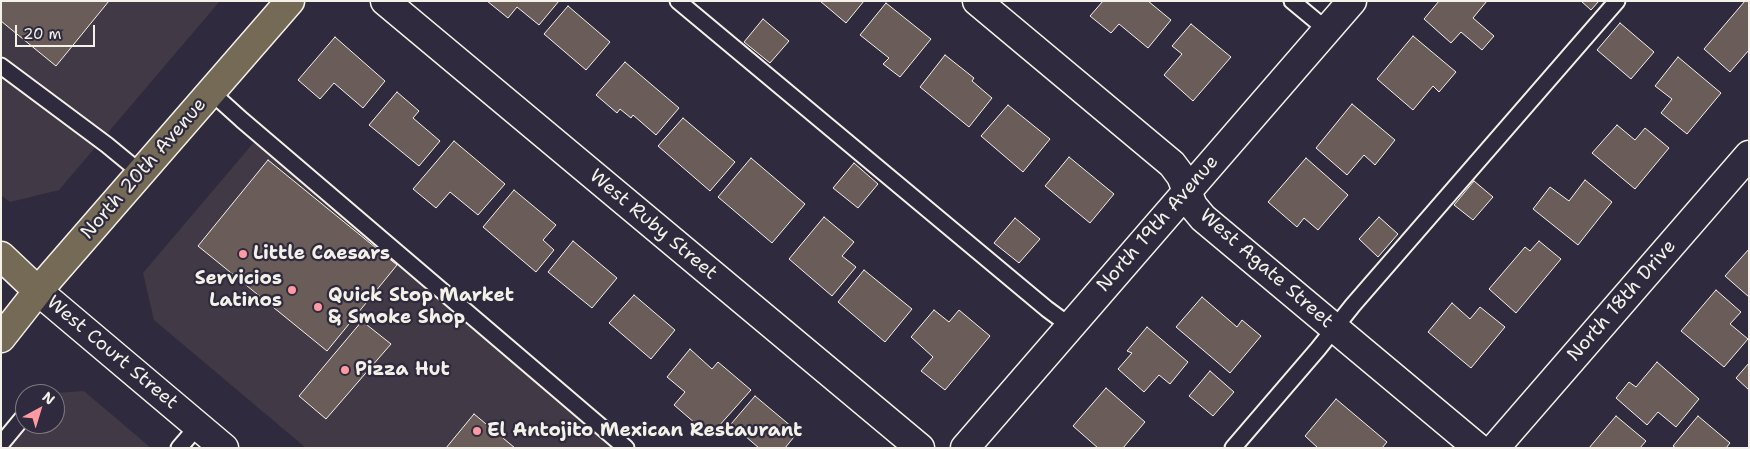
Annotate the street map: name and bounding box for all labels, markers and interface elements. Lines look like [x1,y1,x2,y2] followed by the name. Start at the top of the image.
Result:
[18,15,98,47] scale bar
[23,24,62,44] text: 20 m
[76,94,212,244] street label: North 20th Avenue
[1092,151,1224,297] street label: North 19th Avenue
[584,165,722,285] street label: West Ruby Street
[1194,205,1338,333] street label: West Agate Street
[1563,235,1681,367] street label: North 18th Drive
[253,243,390,265] place label: Little Caesars
[237,248,249,260] marker: Little Caesars
[195,268,282,312] place label: Servicios Latinos
[286,284,298,296] marker: Servicios Latinos
[328,285,514,329] place label: Quick Stop Market & Smoke Shop
[42,291,182,415] street label: West Court Street
[312,301,324,313] marker: Quick Stop Market & Smoke Shop
[355,359,450,381] place label: Pizza Hut
[339,364,351,376] marker: Pizza Hut
[15,384,65,434] north arrow
[39,388,59,409] text: N
[487,420,802,442] place label: El Antojito Mexican Restaurant
[471,425,483,437] marker: El Antojito Mexican Restaurant

